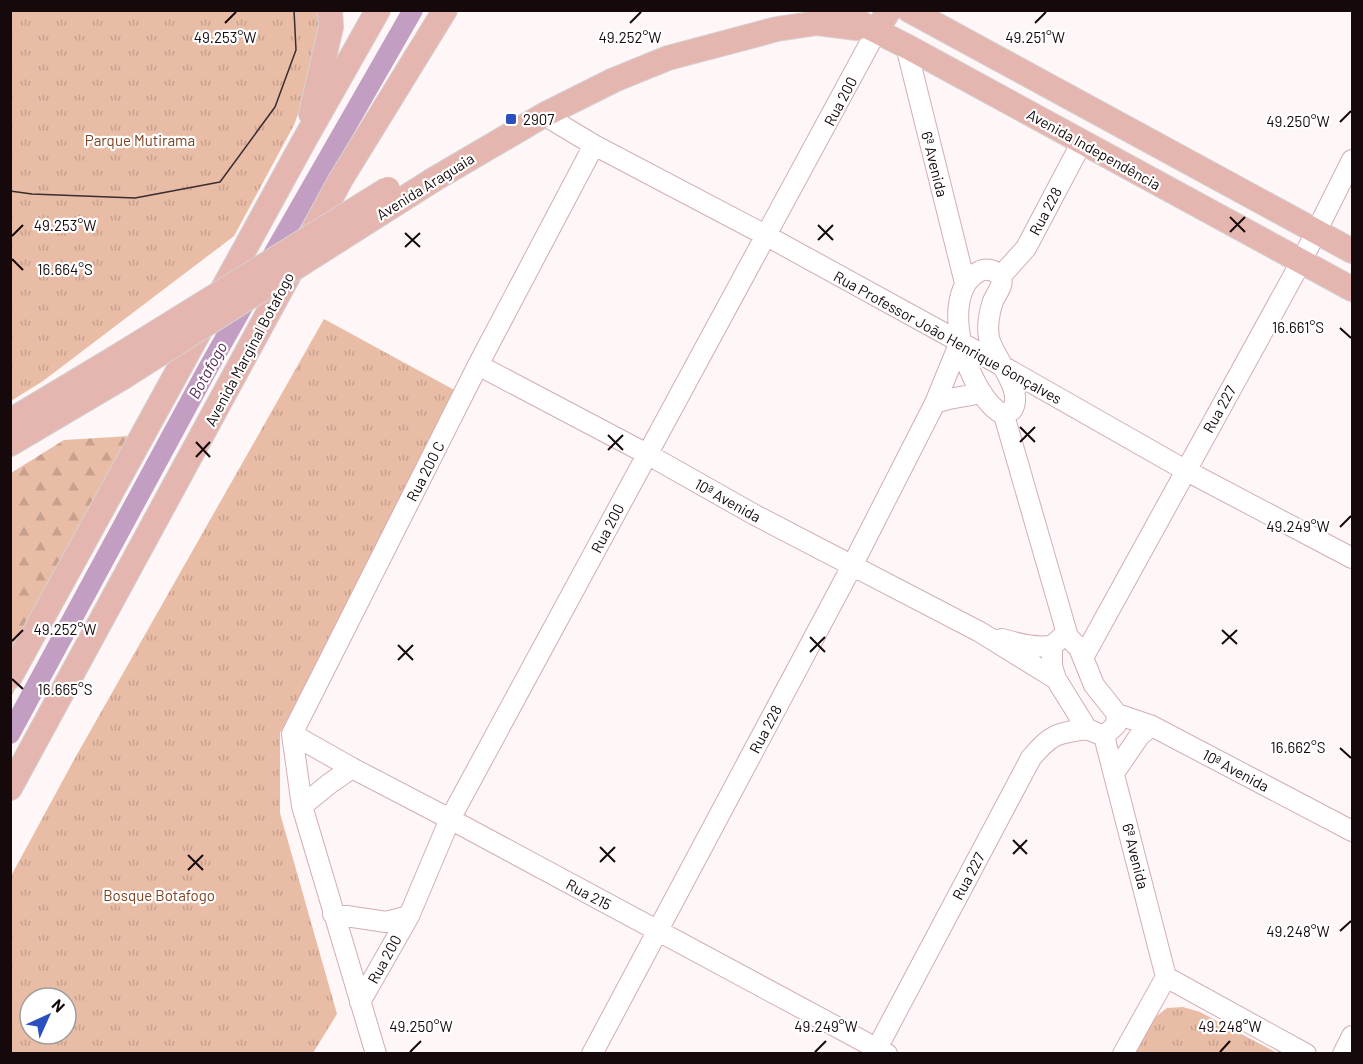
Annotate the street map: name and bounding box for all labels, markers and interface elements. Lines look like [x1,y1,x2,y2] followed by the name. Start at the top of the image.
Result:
[194,28,256,46] text: 49.253°W
[599,28,661,46] text: 49.252°W
[1005,28,1065,46] text: 49.251°W
[820,73,860,129] street label: Rua 200
[1024,105,1164,193] street label: Avenida Independência
[523,110,554,128] place label: 2907
[504,112,518,126] marker: 2907
[1266,112,1330,130] text: 49.250°W
[918,129,952,199] street label: 6ª Avenida
[85,131,195,149] park label: Parque Mutirama
[373,149,477,223] street label: Avenida Araguaia
[1025,184,1065,238] street label: Rua 228
[34,216,96,234] text: 49.253°W
[37,260,93,278] text: 16.664°S
[831,267,1065,407] street label: Rua Professor João Henrique Gonçalves
[201,269,297,429] street label: Avenida Marginal Botafogo
[1272,318,1324,336] text: 16.661°S
[184,338,230,402] water label: Botafogo
[1199,382,1239,436] street label: Rua 227
[402,438,448,504] street label: Rua 200 C
[692,474,764,526] street label: 10ª Avenida
[587,500,627,556] street label: Rua 200
[1266,517,1330,535] text: 49.249°W
[34,620,96,638] text: 49.252°W
[38,680,92,698] text: 16.665°S
[745,702,785,756] street label: Rua 228
[1270,738,1326,756] text: 16.662°S
[1200,745,1272,795] street label: 10ª Avenida
[1119,821,1153,891] street label: 6ª Avenida
[948,849,988,903] street label: Rua 227
[563,875,615,913] street label: Rua 215
[103,886,215,904] park label: Bosque Botafogo
[1266,922,1330,940] text: 49.248°W
[363,932,405,986] street label: Rua 200
[18,986,78,1046] north arrow
[48,995,69,1016] text: N
[389,1017,453,1035] text: 49.250°W
[794,1017,858,1035] text: 49.249°W
[1198,1017,1262,1035] text: 49.248°W

